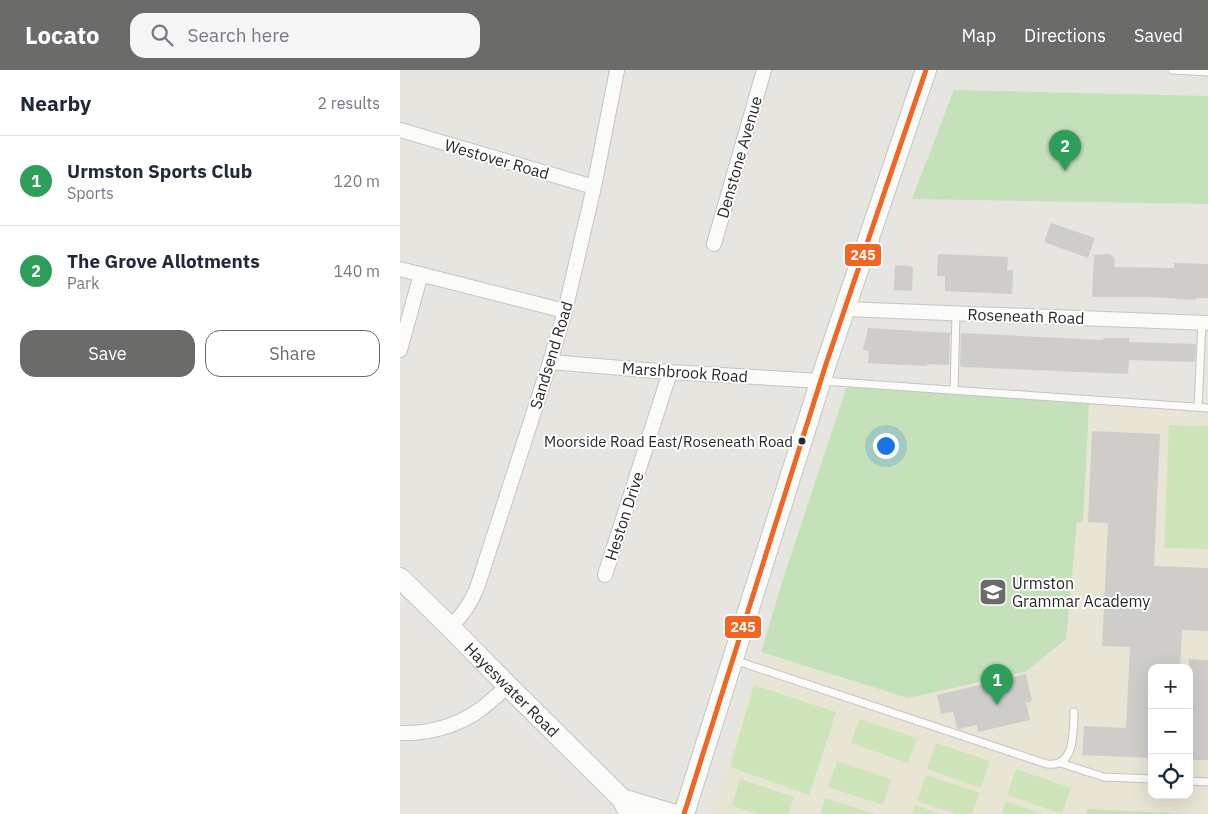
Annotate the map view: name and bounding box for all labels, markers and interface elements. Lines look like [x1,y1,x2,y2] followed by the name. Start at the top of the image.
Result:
[130,13,480,58] search box
[25,19,100,51] text: Locato
[148,21,176,49] icon: search
[188,23,289,47] text: Search here
[961,24,996,47] text: Map
[1024,24,1106,47] text: Directions
[1134,24,1183,47] text: Saved
[20,89,91,117] text: Nearby
[317,93,380,113] text: 2 results
[712,94,766,220] street label: Denstone Avenue
[1049,130,1081,171] pin: 2
[442,135,552,183] street label: Westover Road
[67,159,252,183] text: Urmston Sports Club
[31,171,41,191] text: 1
[333,171,380,191] text: 120 m
[67,183,114,203] text: Sports
[844,243,882,267] line badge: 245
[850,246,876,264] text: 245
[67,249,260,273] text: The Grove Allotments
[31,261,41,281] text: 2
[333,261,380,281] text: 140 m
[67,273,99,293] text: Park
[525,299,577,411] street label: Sandsend Road
[967,304,1085,328] street label: Roseneath Road
[20,330,195,377] button: Save
[205,330,380,377] button: Share
[621,358,749,386] street label: Marshbrook Road
[544,432,793,451] place label: Moorside Road East/Roseneath Road
[873,433,899,459] your location
[797,436,807,446] marker: Moorside Road East/Roseneath Road
[600,469,648,563] street label: Heston Drive
[1012,573,1150,611] place label: Urmston Grammar Academy
[978,577,1008,607] school or university icon: Urmston Grammar Academy
[724,615,762,639] line badge: 245
[730,618,756,636] text: 245
[461,638,563,741] street label: Hayeswater Road
[981,664,1013,705] pin: 1
[1148,664,1193,799] map controls
[1148,664,1193,709] button: +
[1148,709,1193,754] button: −
[1148,754,1193,799] button: locate

